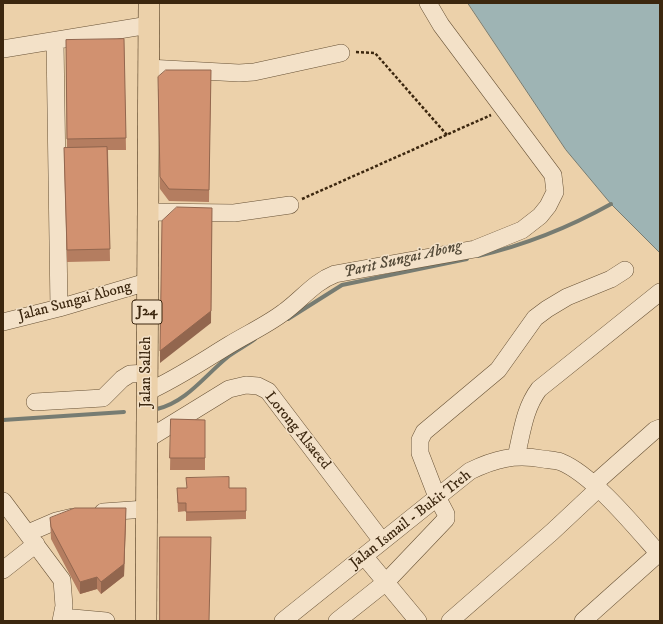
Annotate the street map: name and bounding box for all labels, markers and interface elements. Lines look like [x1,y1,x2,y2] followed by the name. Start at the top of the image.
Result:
[342,237,464,283] water label: Parit Sungai Abong
[16,278,134,326] street label: Jalan Sungai Abong
[132,300,162,324] road number: J24
[138,336,156,408] street label: Jalan Salleh
[260,389,334,473] street label: Lorong Alsaeed
[347,467,475,573] street label: Jalan Ismail - Bukit Treh

